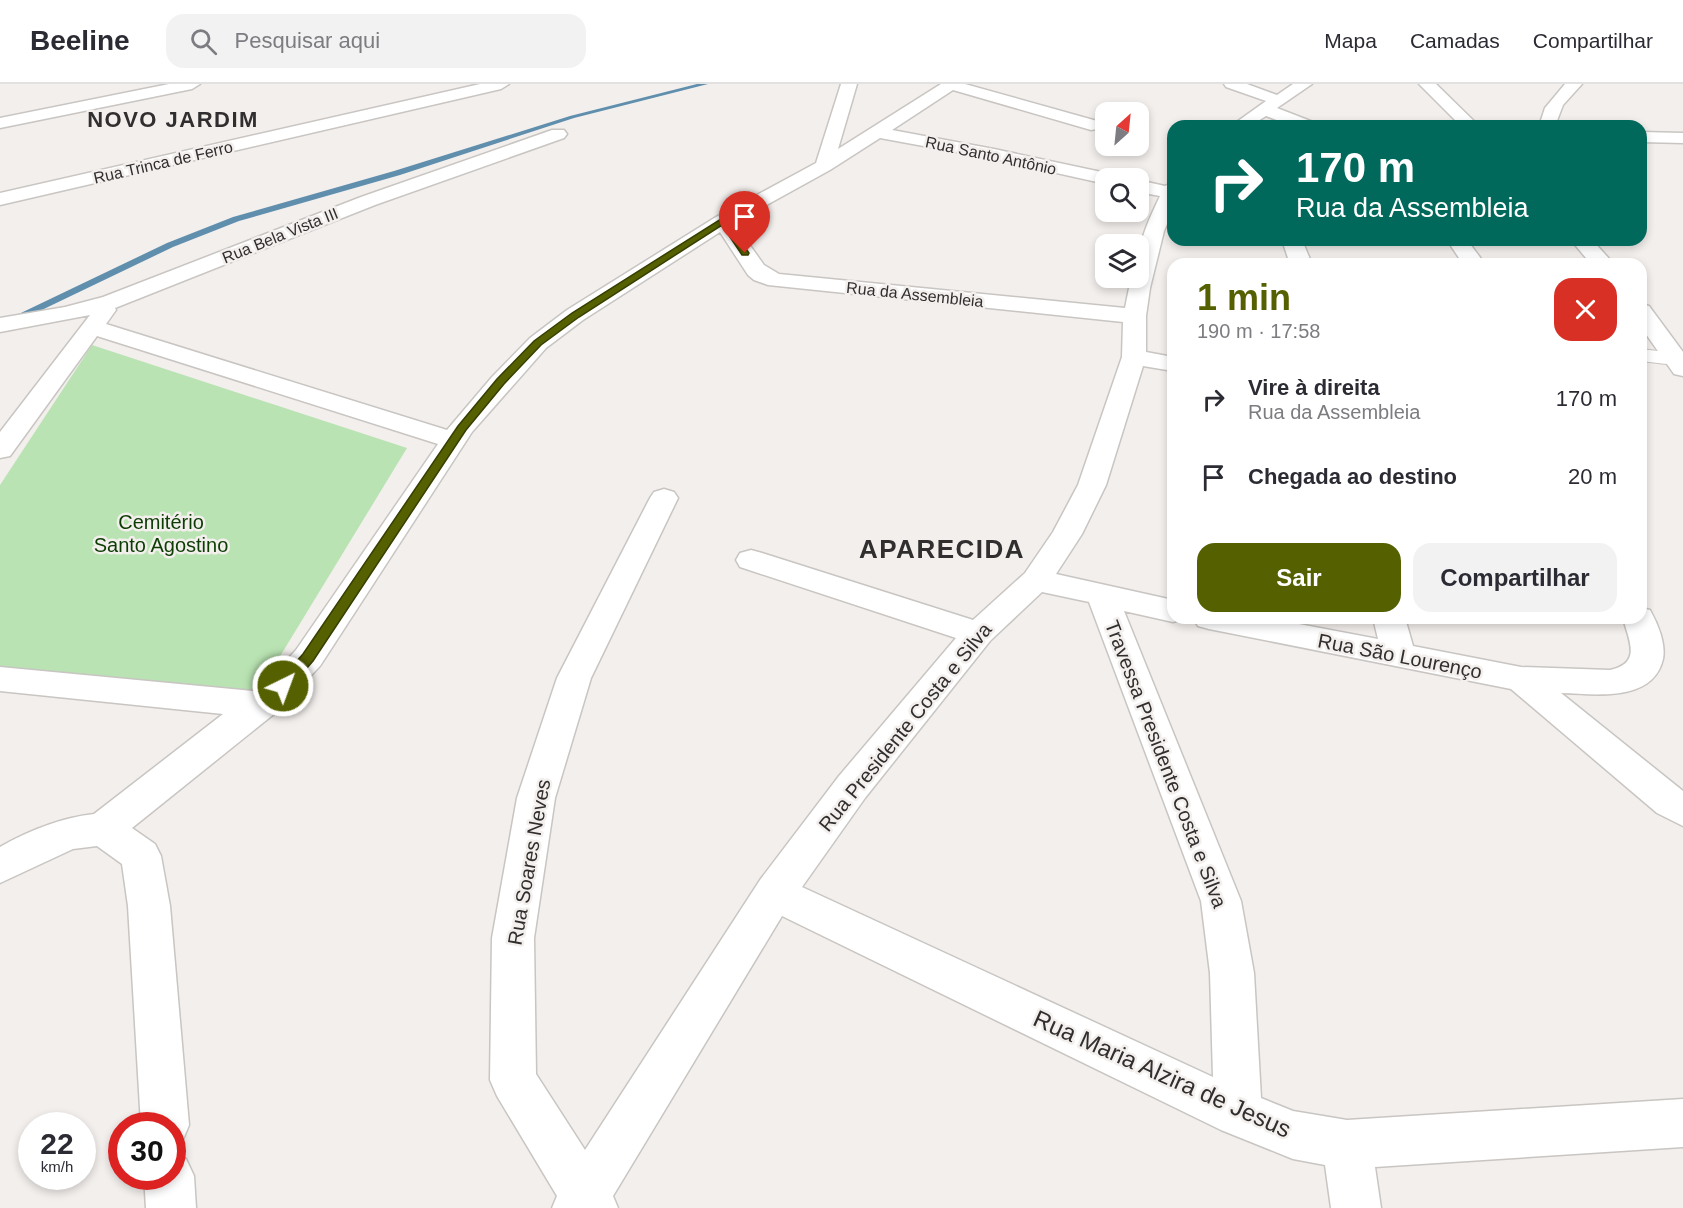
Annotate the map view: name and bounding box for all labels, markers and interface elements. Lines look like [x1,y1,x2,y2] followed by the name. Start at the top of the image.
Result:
[166,14,586,68] search box
[30,25,130,56] text: Beeline
[187,25,220,58] icon: search
[235,28,380,53] text: Pesquisar aqui
[1324,29,1377,52] text: Mapa
[1410,29,1500,52] text: Camadas
[1533,29,1653,52] text: Compartilhar
[1095,102,1149,156] north arrow
[1095,102,1149,288] map controls
[87,107,259,132] district label: NOVO JARDIM
[924,133,1058,178] street label: Rua Santo Antônio
[92,138,234,187] street label: Rua Trinca de Ferro
[1197,144,1275,222] icon: right
[1296,144,1415,191] text: 170 m
[1095,168,1149,222] button: search
[719,191,770,253] pin
[1296,193,1529,223] text: Rua da Assembleia
[728,200,761,233] icon: arrive
[220,204,341,266] street label: Rua Bela Vista III
[1095,234,1149,288] button: layers
[1197,277,1291,318] text: 1 min
[1554,278,1617,341] button: close
[846,279,984,310] street label: Rua da Assembleia
[1197,320,1320,342] text: 190 m · 17:58
[1248,375,1380,400] text: Vire à direita
[1197,383,1230,416] icon: right
[1556,386,1617,411] text: 170 m
[1248,401,1420,423] text: Rua da Assembleia
[1197,461,1230,494] icon: arrive
[1248,464,1457,489] text: Chegada ao destino
[1568,464,1617,489] text: 20 m
[94,511,228,556] park label: Cemitério Santo Agostino
[859,534,1025,564] district label: APARECIDA
[1197,543,1401,612] button: Sair
[1413,543,1617,612] button: Compartilhar
[1101,617,1231,912] street label: Travessa Presidente Costa e Silva
[814,618,996,835] street label: Rua Presidente Costa e Silva
[1316,629,1484,683] street label: Rua São Lourenço
[251,654,315,718] position arrow
[504,777,554,947] street label: Rua Soares Neves
[1029,1005,1295,1143] street label: Rua Maria Alzira de Jesus
[108,1112,186,1190] speed limit sign: 30
[40,1127,74,1160] text: 22
[41,1158,73,1175] text: km/h

